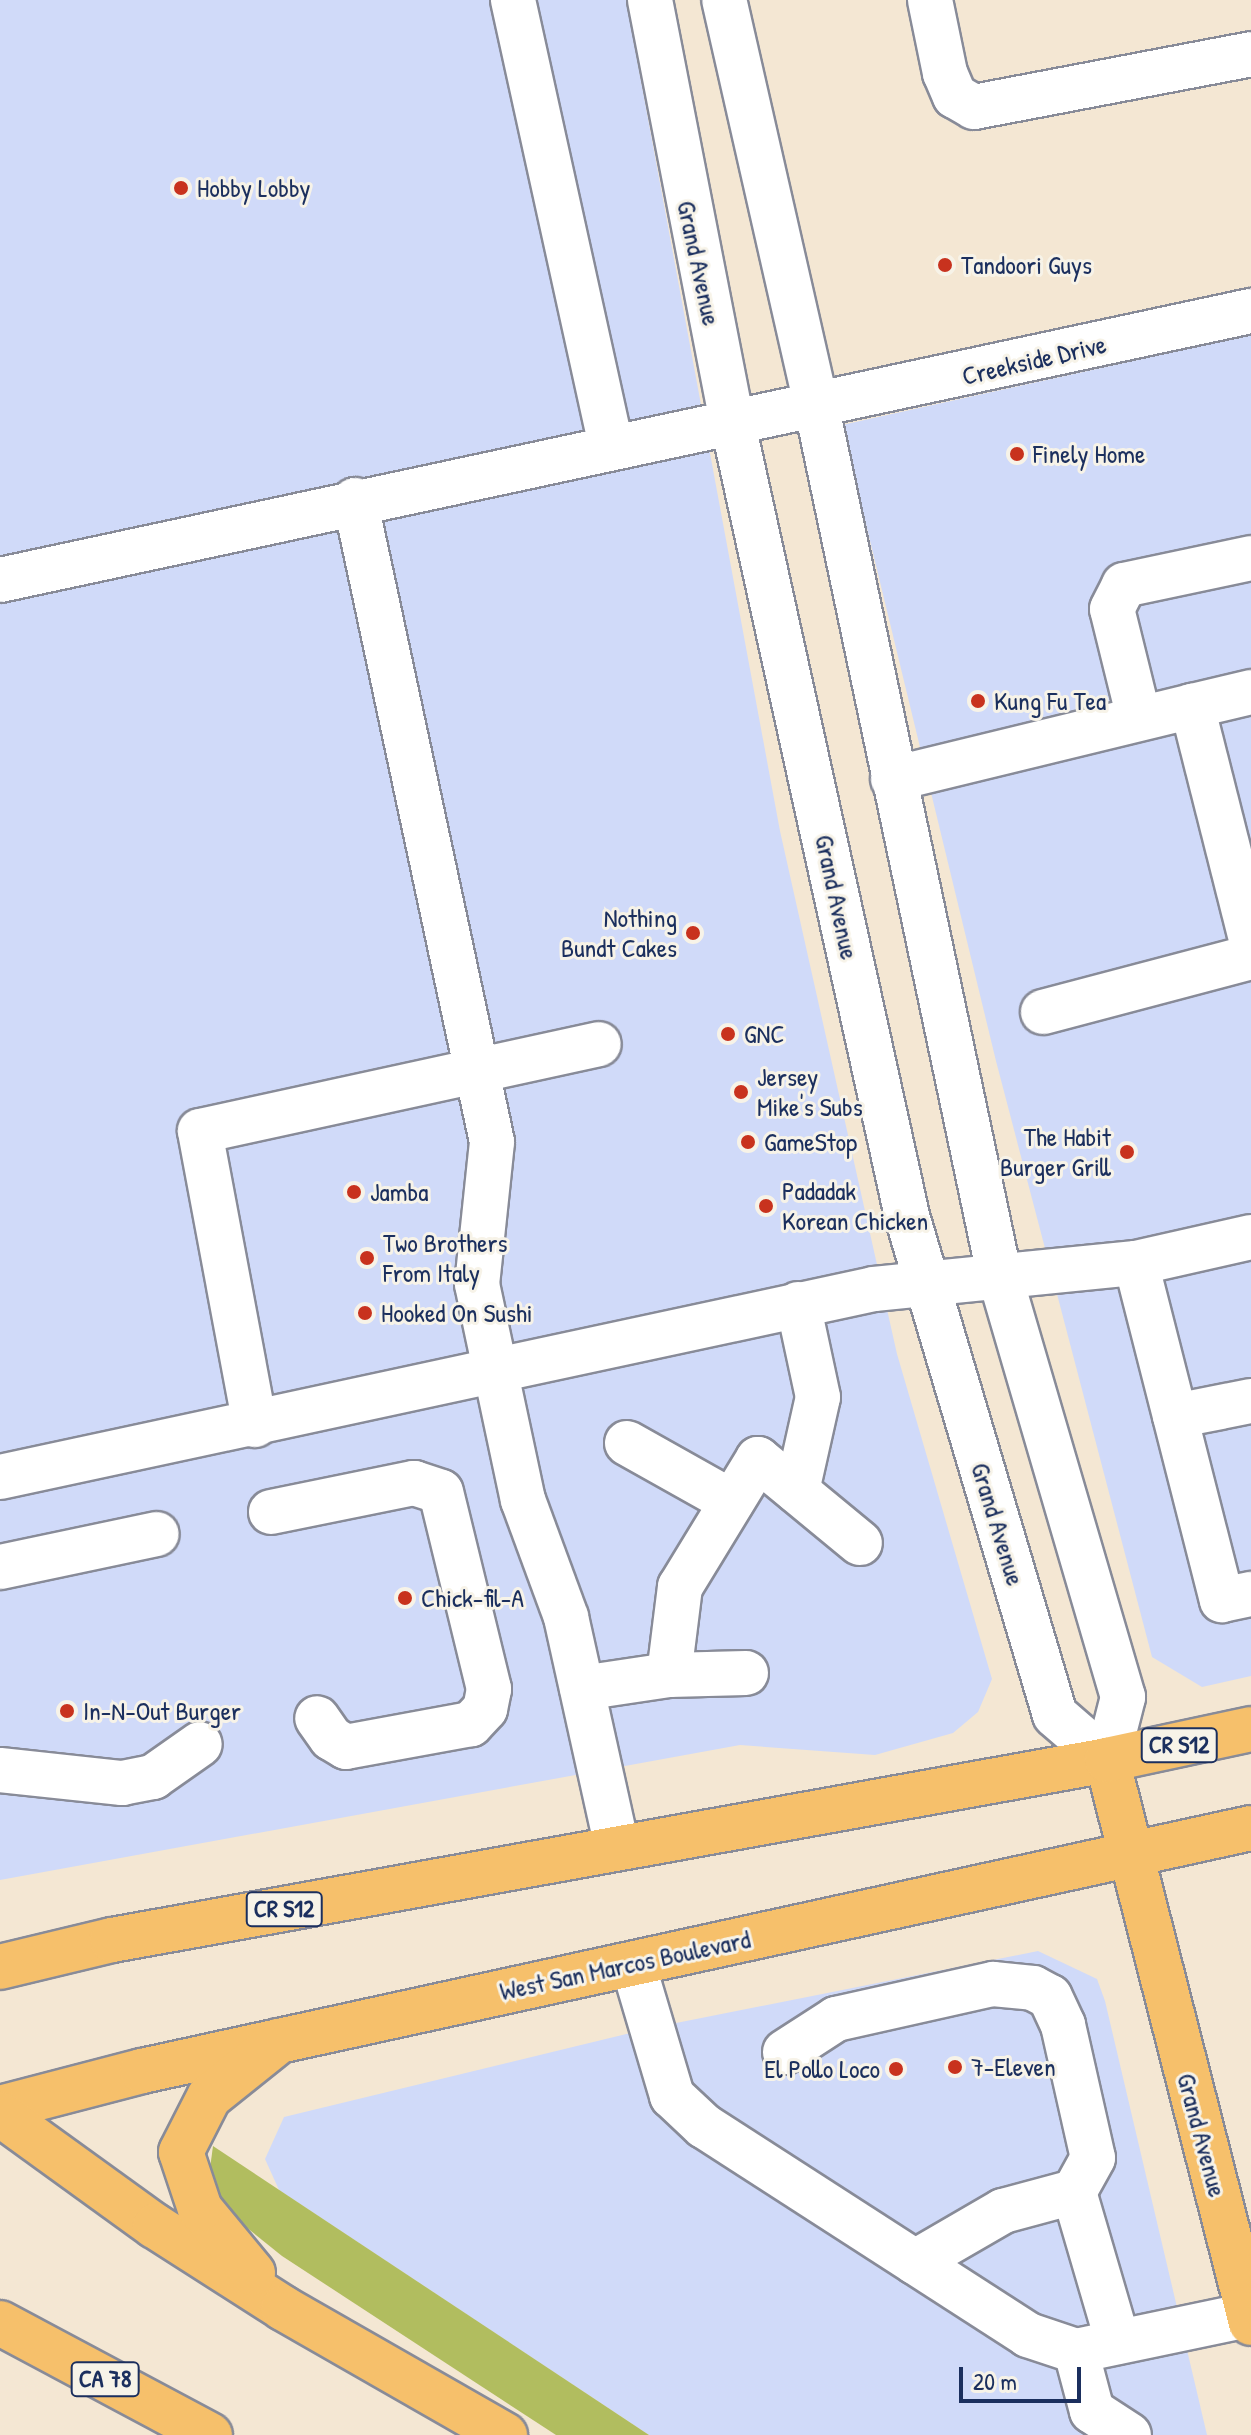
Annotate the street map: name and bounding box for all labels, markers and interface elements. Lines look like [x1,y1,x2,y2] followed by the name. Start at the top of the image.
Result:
[197,172,311,204] place label: Hobby Lobby
[172,179,190,197] marker: Hobby Lobby
[671,198,727,328] street label: Grand Avenue
[961,249,1092,281] place label: Tandoori Guys
[936,256,954,274] marker: Tandoori Guys
[959,328,1109,392] street label: Creekside Drive
[1033,438,1145,470] place label: Finely Home
[1008,445,1026,463] marker: Finely Home
[994,685,1106,717] place label: Kung Fu Tea
[969,692,987,710] marker: Kung Fu Tea
[809,832,865,962] street label: Grand Avenue
[561,902,677,964] place label: Nothing Bundt Cakes
[684,924,702,942] marker: Nothing Bundt Cakes
[744,1018,785,1050] place label: GNC
[719,1025,737,1043] marker: GNC
[757,1061,863,1122] place label: Jersey Mike's Subs
[732,1083,750,1101] marker: Jersey Mike's Subs
[1000,1121,1111,1182] place label: The Habit Burger Grill
[764,1126,857,1158] place label: GameStop
[739,1133,757,1151] marker: GameStop
[1118,1143,1136,1161] marker: The Habit Burger Grill
[782,1175,928,1236] place label: Padadak Korean Chicken
[370,1176,428,1208] place label: Jamba
[345,1183,363,1201] marker: Jamba
[757,1197,775,1215] marker: Padadak Korean Chicken
[383,1227,508,1288] place label: Two Brothers From Italy
[358,1249,376,1267] marker: Two Brothers From Italy
[381,1297,533,1329] place label: Hooked On Sushi
[356,1304,374,1322] marker: Hooked On Sushi
[965,1459,1031,1589] street label: Grand Avenue
[421,1582,524,1614] place label: Chick-fil-A
[396,1589,414,1607] marker: Chick-fil-A
[83,1695,241,1727] place label: In-N-Out Burger
[58,1702,76,1720] marker: In-N-Out Burger
[1139,1725,1219,1765] road number: CR S12
[244,1889,324,1929] road number: CR S12
[497,1923,753,2007] street label: West San Marcos Boulevard
[971,2051,1056,2083] place label: 7-Eleven
[764,2053,880,2085] place label: El Pollo Loco
[946,2058,964,2076] marker: 7-Eleven
[887,2060,905,2078] marker: El Pollo Loco
[1171,2070,1233,2200] street label: Grand Avenue
[963,2351,1085,2401] scale bar
[69,2359,141,2399] road number: CA 78
[973,2365,1017,2397] text: 20 m

